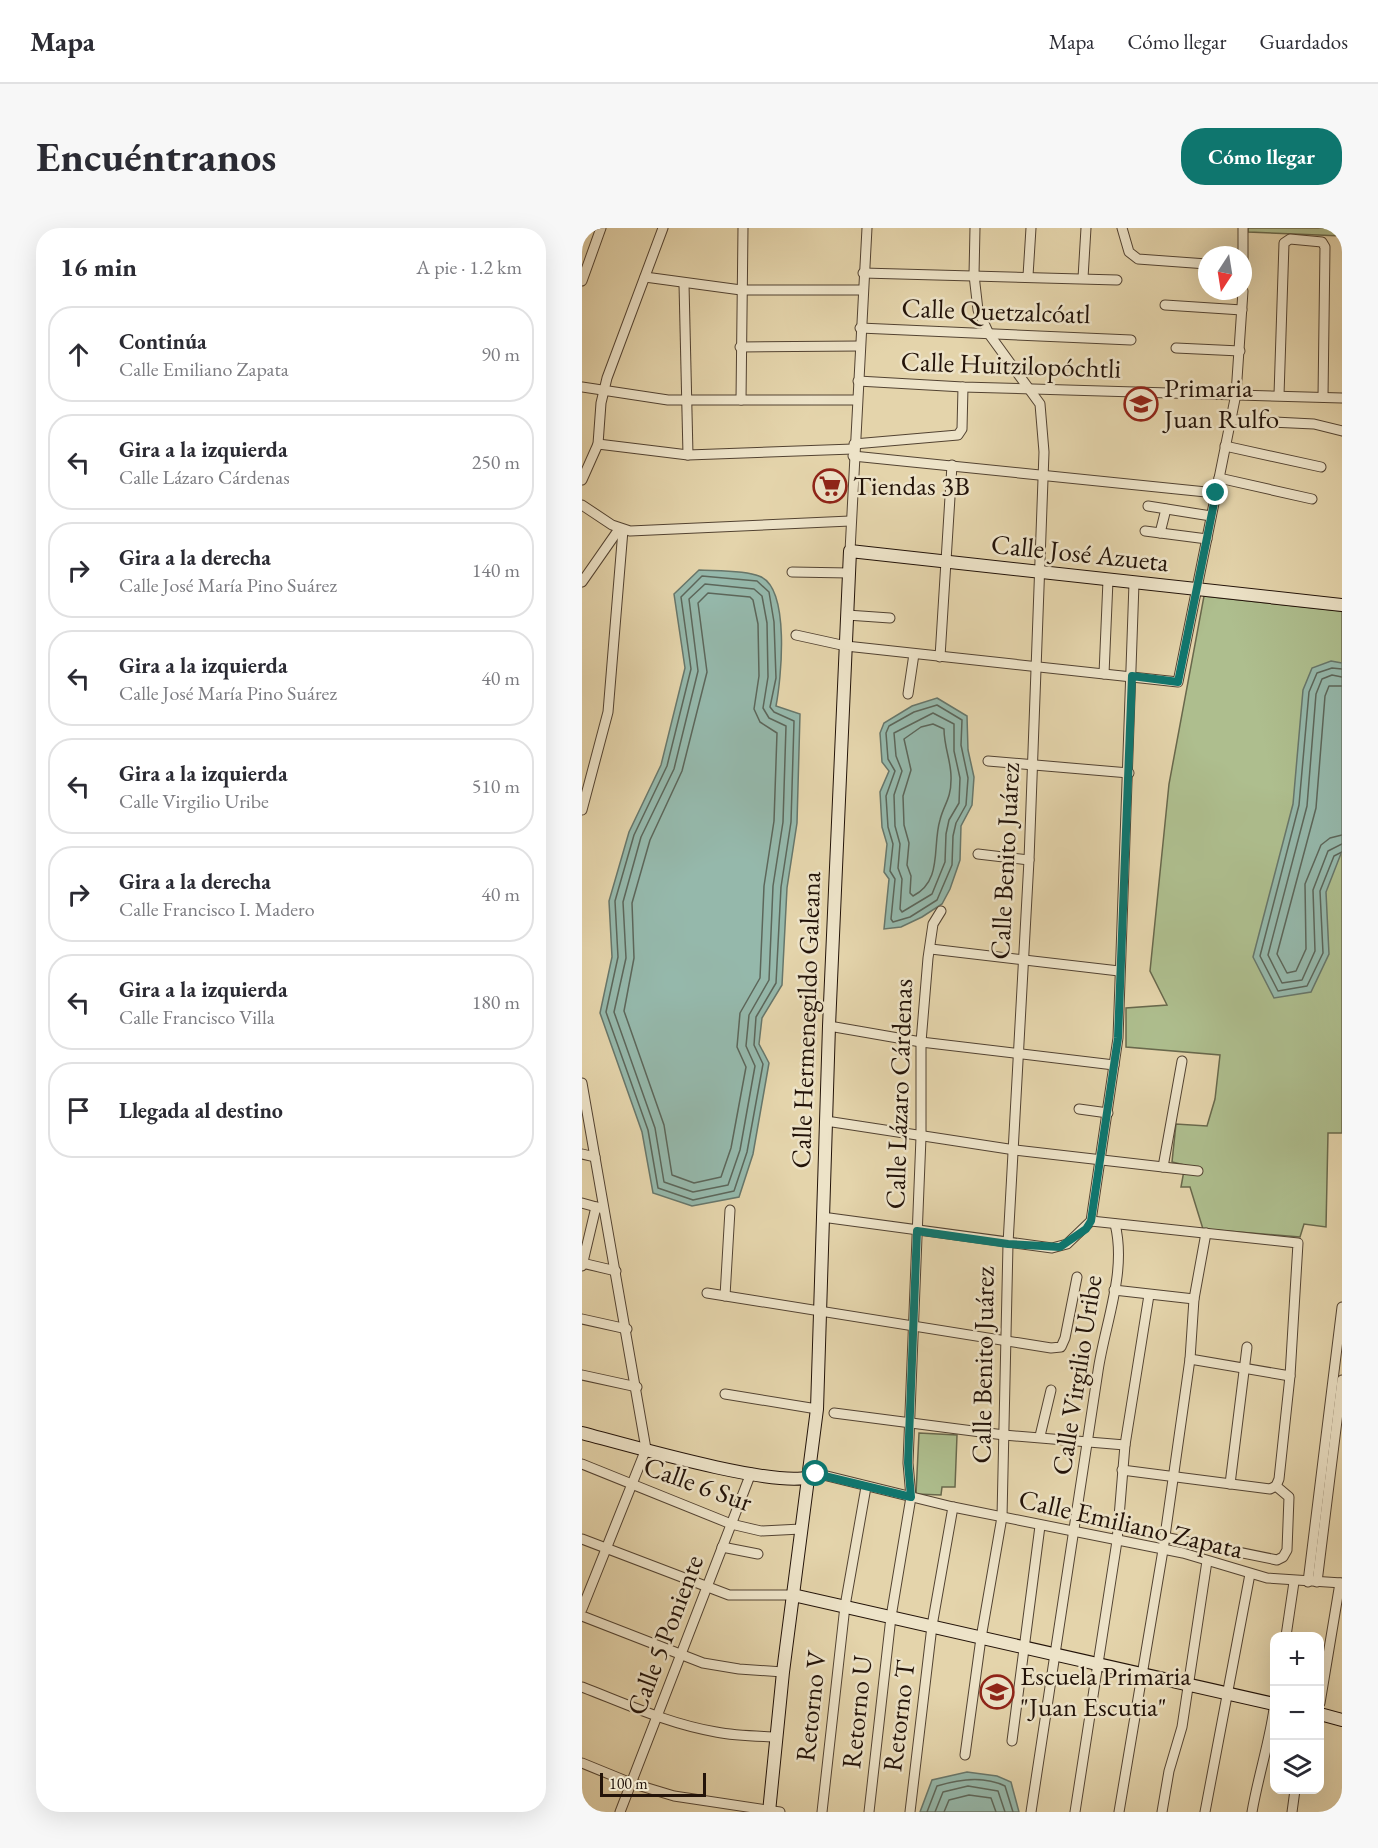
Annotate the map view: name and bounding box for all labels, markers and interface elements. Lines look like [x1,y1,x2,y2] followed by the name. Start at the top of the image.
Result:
[30,23,95,59] text: Mapa
[1049,28,1094,55] text: Mapa
[1127,28,1226,55] text: Cómo llegar
[1259,28,1348,55] text: Guardados
[1181,128,1342,185] button: Cómo llegar
[36,129,276,184] text: Encuéntranos
[1198,246,1252,300] north arrow
[60,250,137,284] text: 16 min
[416,254,522,280] text: A pie · 1.2 km
[901,290,1091,331] street label: Calle Quetzalcóatl
[119,327,207,356] text: Continúa
[62,338,95,371] icon: ahead
[481,341,520,367] text: 90 m
[900,343,1122,386] street label: Calle Huitzilopóchtli
[119,356,289,382] text: Calle Emiliano Zapata
[1162,370,1279,436] place label: Primaria Juan Rulfo
[1123,386,1159,422] school or university icon: Primaria Juan Rulfo
[119,435,288,464] text: Gira a la izquierda
[62,446,95,479] icon: left
[472,449,520,475] text: 250 m
[119,464,290,490] text: Calle Lázaro Cárdenas
[812,468,848,504] supermarket icon: Tiendas 3B
[853,468,970,503] place label: Tiendas 3B
[1202,479,1228,505] route end
[990,526,1171,579] street label: Calle José Azueta
[119,543,271,572] text: Gira a la derecha
[62,554,95,587] icon: right
[472,557,520,583] text: 140 m
[119,572,337,598] text: Calle José María Pino Suárez
[119,651,288,680] text: Gira a la izquierda
[62,662,95,695] icon: left
[481,665,520,691] text: 40 m
[119,680,337,706] text: Calle José María Pino Suárez
[119,759,288,788] text: Gira a la izquierda
[982,761,1027,960] street label: Calle Benito Juárez
[62,770,95,803] icon: left
[472,773,520,799] text: 510 m
[119,788,269,814] text: Calle Virgilio Uribe
[119,867,271,896] text: Gira a la derecha
[783,871,828,1169] street label: Calle Hermenegildo Galeana
[62,878,95,911] icon: right
[481,881,520,907] text: 40 m
[119,896,315,922] text: Calle Francisco I. Madero
[119,975,288,1004] text: Gira a la izquierda
[877,978,920,1210] street label: Calle Lázaro Cárdenas
[62,986,95,1019] icon: left
[472,989,520,1015] text: 180 m
[119,1004,275,1030] text: Calle Francisco Villa
[62,1094,95,1127] icon: arrive
[119,1096,283,1125] text: Llegada al destino
[963,1265,1002,1464] street label: Calle Benito Juárez
[1043,1272,1110,1478] street label: Calle Virgilio Uribe
[639,1448,757,1519] street label: Calle 6 Sur
[802,1460,828,1486] route start
[1016,1481,1247,1566] street label: Calle Emiliano Zapata
[618,1550,711,1720] street label: Calle 5 Poniente
[1270,1632,1324,1794] map controls
[1270,1632,1324,1686] button: +
[787,1648,834,1763] street label: Retorno V
[833,1654,880,1770] street label: Retorno U
[874,1657,923,1774] street label: Retorno T
[1020,1658,1191,1724] place label: Escuela Primaria "Juan Escutia"
[979,1674,1015,1710] school or university icon: Escuela Primaria "Juan Escutia"
[1270,1686,1324,1740] button: −
[1270,1740,1324,1794] button: layers
[600,1770,706,1798] scale bar
[609,1773,648,1794] text: 100 m

